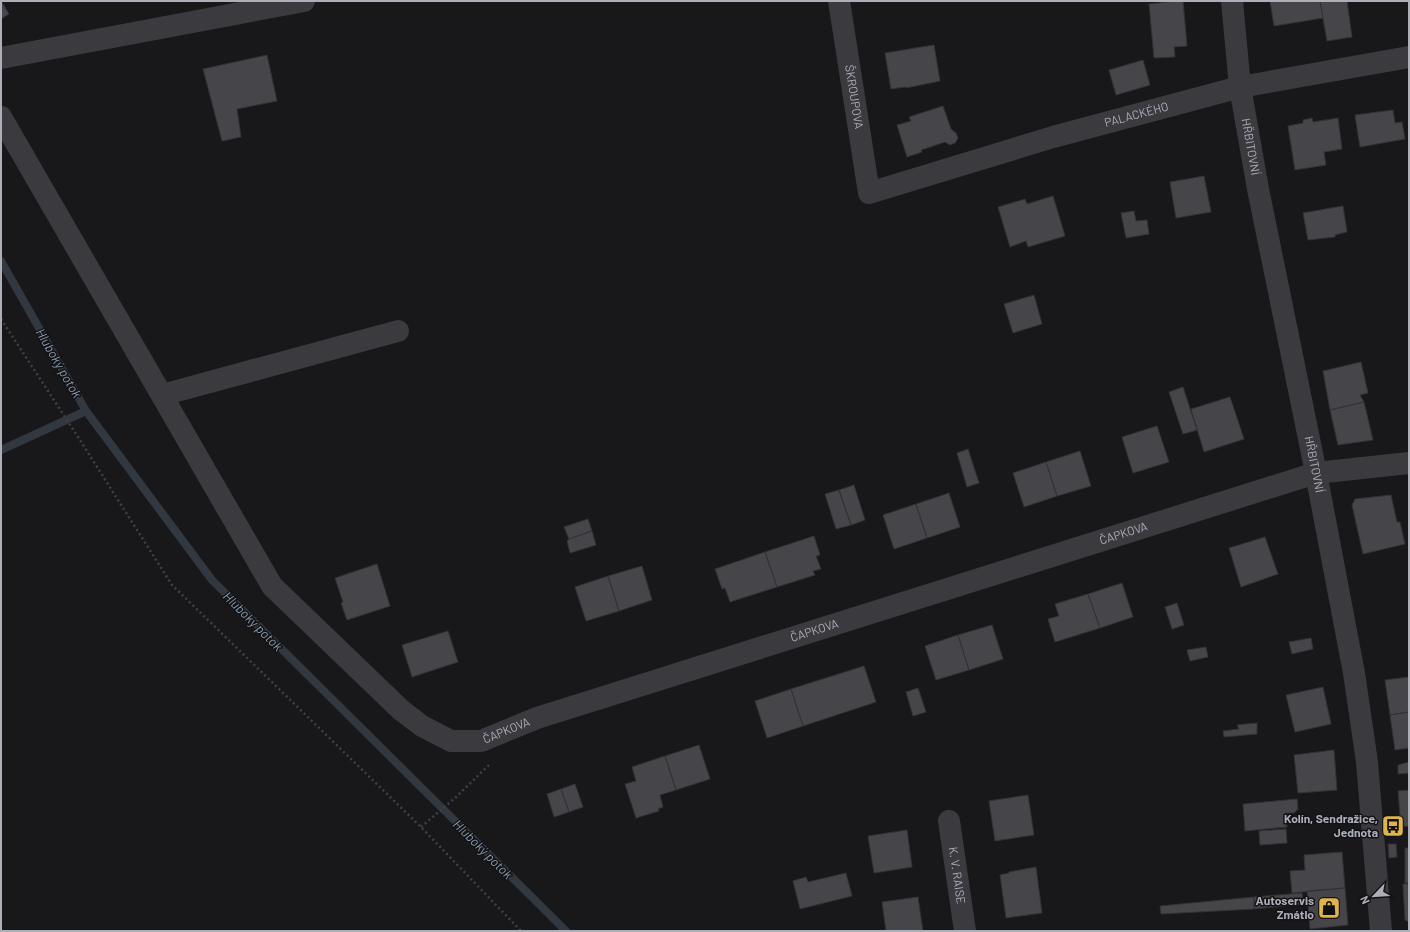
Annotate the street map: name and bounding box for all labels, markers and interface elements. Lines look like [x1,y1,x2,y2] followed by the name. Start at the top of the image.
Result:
[843,64,867,130] street label: ŠKROUPOVA
[1103,98,1170,129] street label: PALACKÉHO
[1240,117,1263,176] street label: HŘBITOVNÍ
[33,325,86,401] water label: Hluboký potok
[1303,435,1328,494] street label: HŘBITOVNÍ
[1097,518,1149,547] street label: ČAPKOVA
[220,588,287,655] water label: Hluboký potok
[788,616,840,644] street label: ČAPKOVA
[480,714,531,746] street label: ČAPKOVA
[1284,811,1378,839] place label: Kolín, Sendražice, Jednota
[1380,813,1406,839] bus stop icon: Kolín, Sendražice, Jednota
[450,816,517,883] water label: Hluboký potok
[947,846,969,905] street label: K. V. RAISE
[1354,876,1394,916] north arrow
[1256,893,1314,921] place label: Autoservis Zmátlo
[1357,894,1372,907] text: N
[1316,895,1342,921] shop icon: Autoservis Zmátlo

